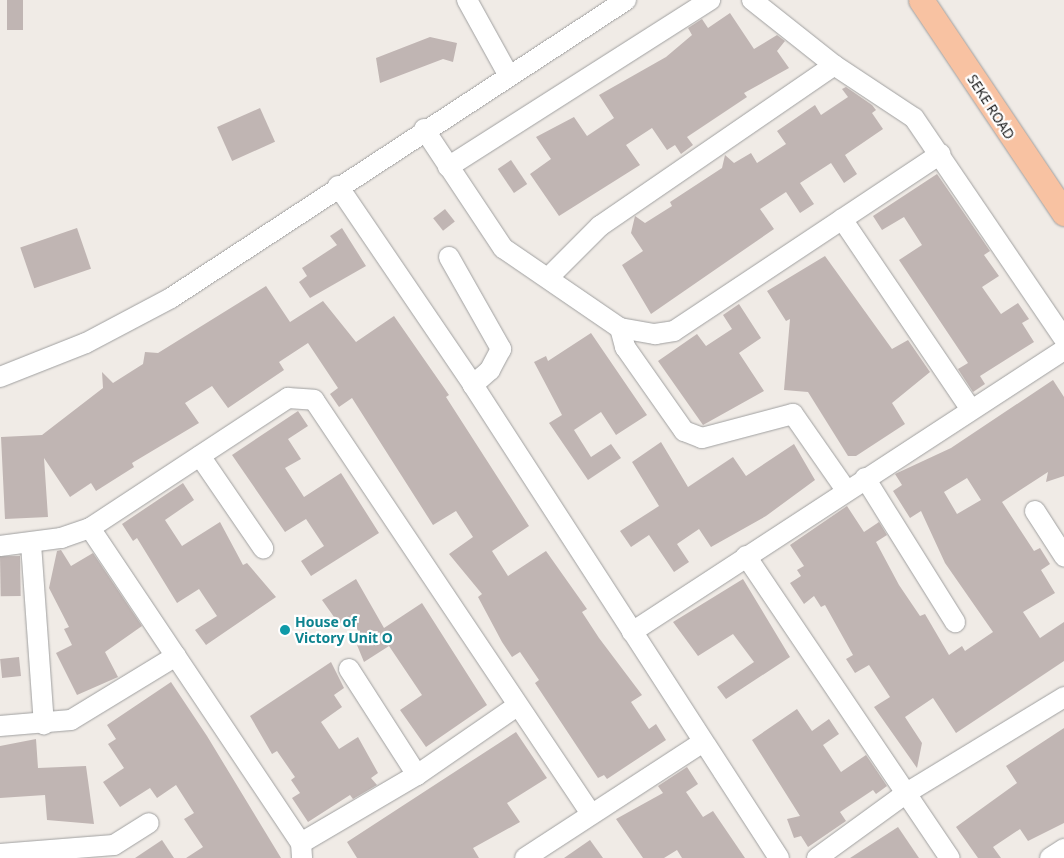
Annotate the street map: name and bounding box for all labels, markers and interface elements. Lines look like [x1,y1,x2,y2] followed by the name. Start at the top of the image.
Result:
[964,71,1018,143] street label: SEKE ROAD
[295,614,393,646] place label: House of Victory Unit O
[279,624,291,636] marker: House of Victory Unit O

